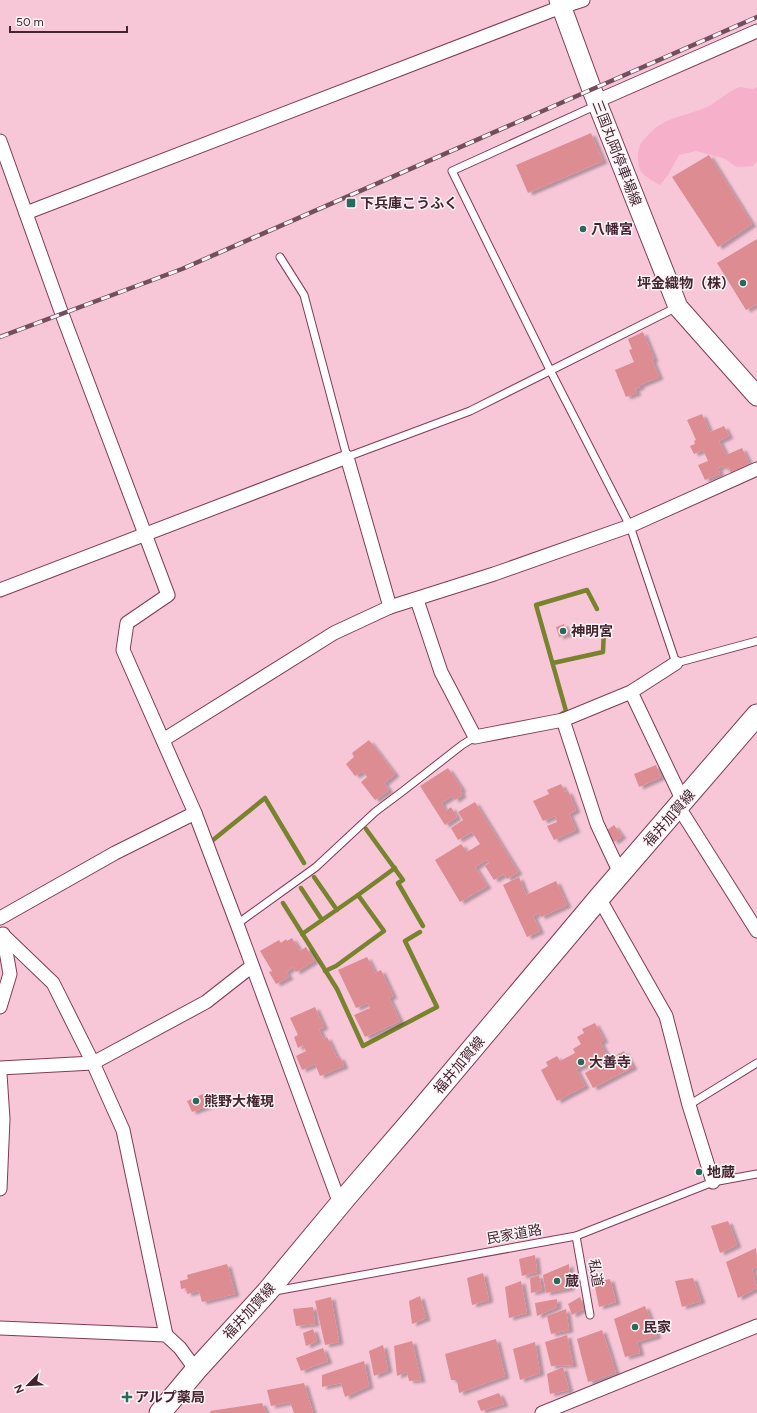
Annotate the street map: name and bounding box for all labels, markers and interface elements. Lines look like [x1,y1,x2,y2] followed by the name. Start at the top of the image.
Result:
[10,8,127,34] scale bar
[16,15,44,29] text: 50 m
[589,98,645,209] street label: 三国丸岡停車場線
[360,195,458,212] place label: 下兵庫こうふく
[345,197,357,209] marker: 下兵庫こうふく
[591,221,633,238] place label: 八幡宮
[578,224,588,234] marker: 八幡宮
[637,275,735,292] place label: 坪金織物（株）
[738,278,748,288] marker: 坪金織物（株）
[571,623,613,640] place label: 神明宮
[558,626,568,636] marker: 神明宮
[640,786,699,850] street label: 福井加賀線
[430,1033,488,1098] street label: 福井加賀線
[589,1054,631,1071] place label: 大善寺
[576,1057,586,1067] marker: 大善寺
[204,1093,274,1110] place label: 熊野大権現
[191,1096,201,1106] marker: 熊野大権現
[707,1164,735,1181] place label: 地蔵
[694,1167,704,1177] marker: 地蔵
[485,1221,543,1248] street label: 民家道路
[585,1258,606,1288] street label: 私道
[565,1273,579,1290] place label: 蔵
[552,1276,562,1286] marker: 蔵
[220,1280,279,1343] street label: 福井加賀線
[643,1319,671,1336] place label: 民家
[630,1322,640,1332] marker: 民家
[8,1365,48,1405] north arrow
[12,1382,27,1395] text: N
[135,1389,205,1406] place label: アルプ薬局
[122,1392,132,1402] marker: アルプ薬局

